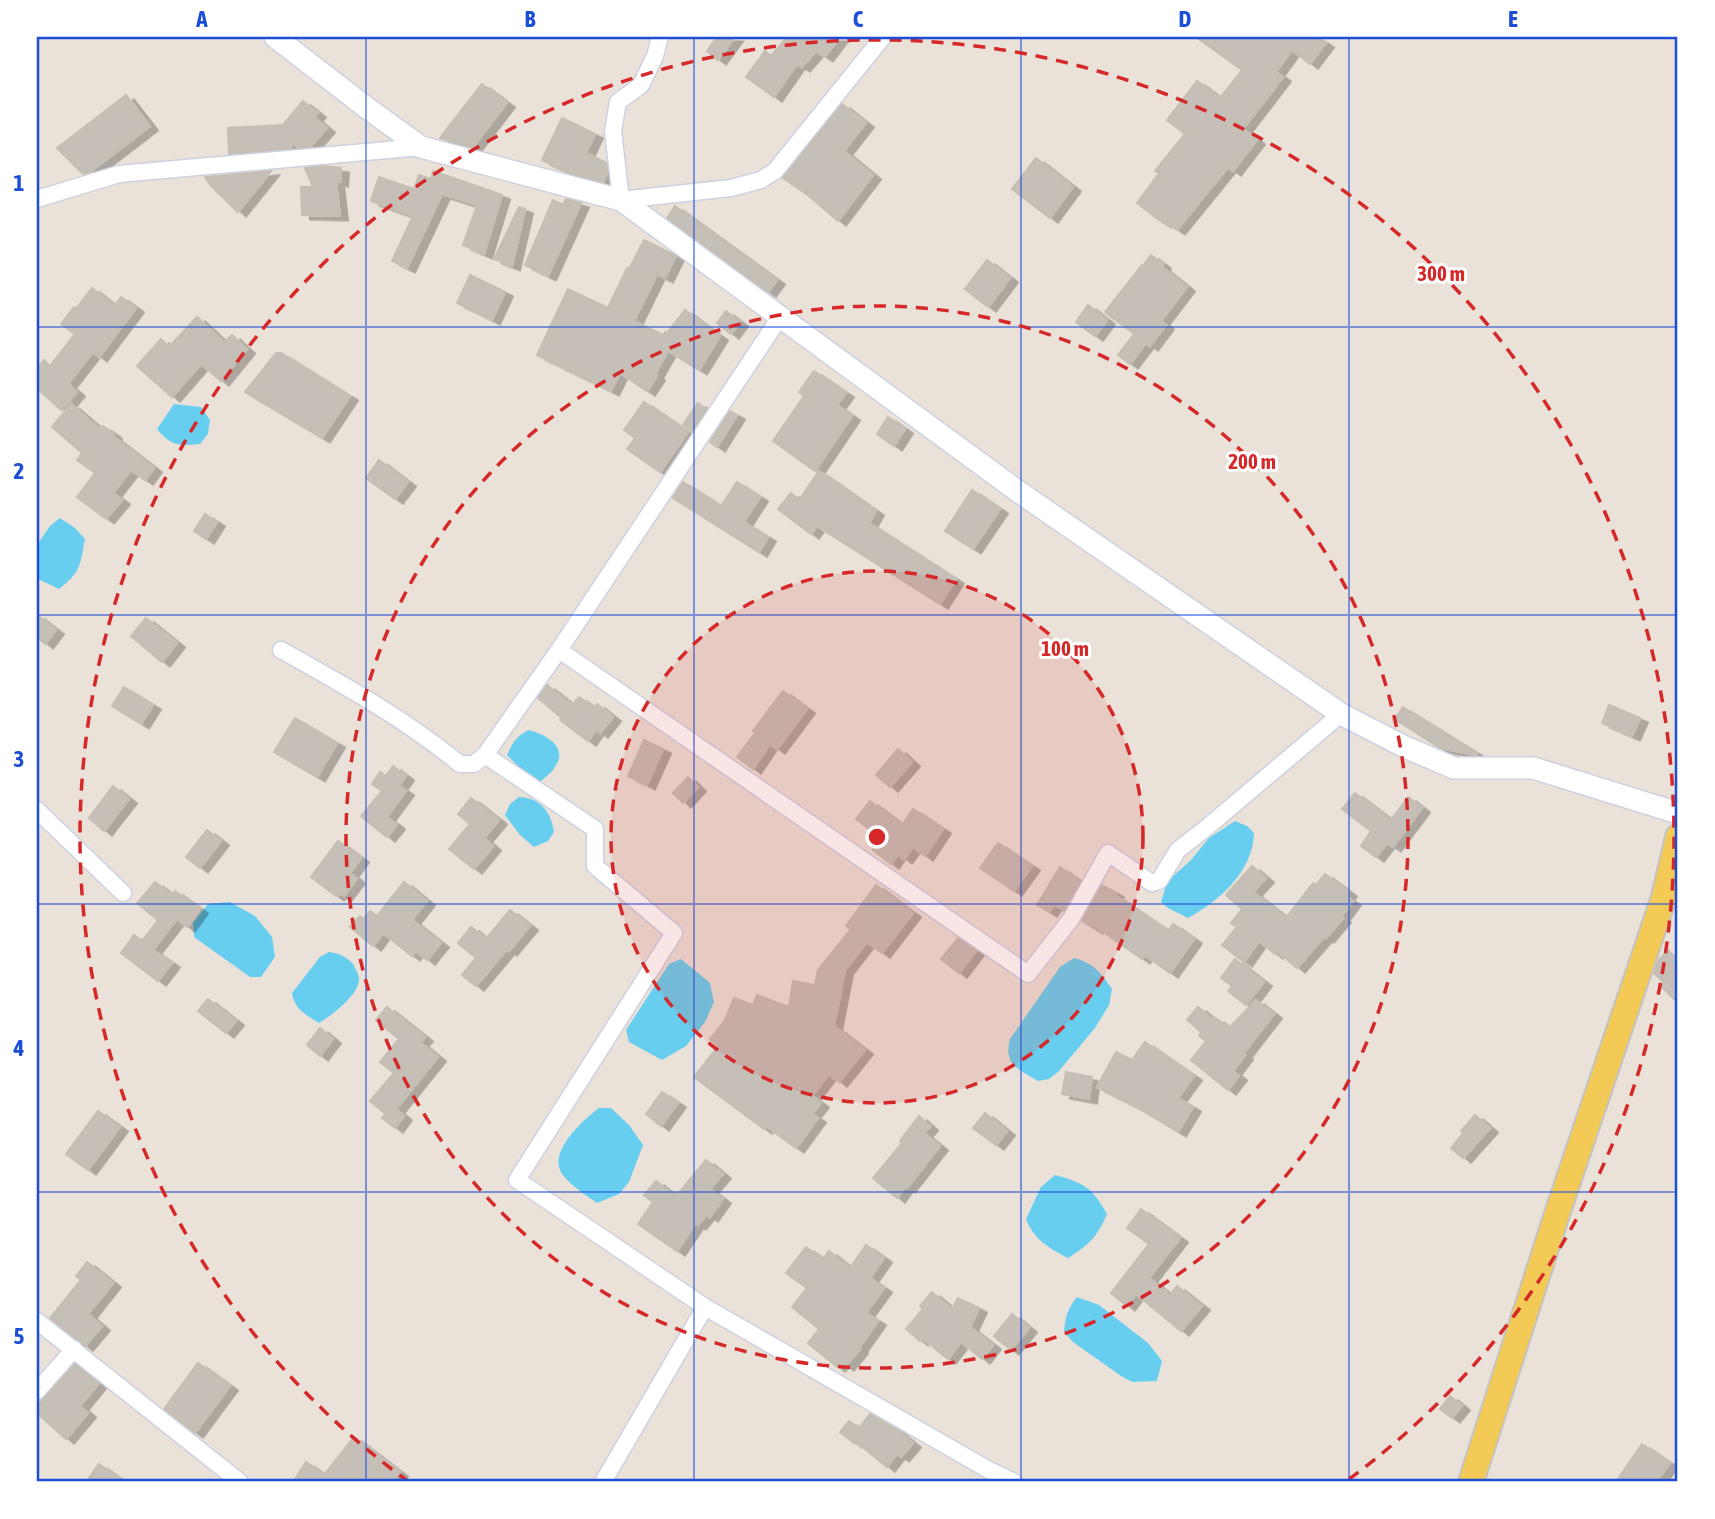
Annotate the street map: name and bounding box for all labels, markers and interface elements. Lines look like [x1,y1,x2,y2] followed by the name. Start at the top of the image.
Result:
[195,6,208,32] text: A
[525,6,536,32] text: B
[853,6,864,32] text: C
[1179,6,1192,32] text: D
[1508,6,1518,32] text: E
[14,170,25,196] text: 1
[1417,261,1465,285] text: 300 m
[1228,449,1276,473] text: 200 m
[14,458,24,484] text: 2
[1041,636,1089,660] text: 100 m
[14,746,24,772] text: 3
[865,825,889,849] centre of rings
[13,1035,25,1061] text: 4
[14,1323,25,1349] text: 5

